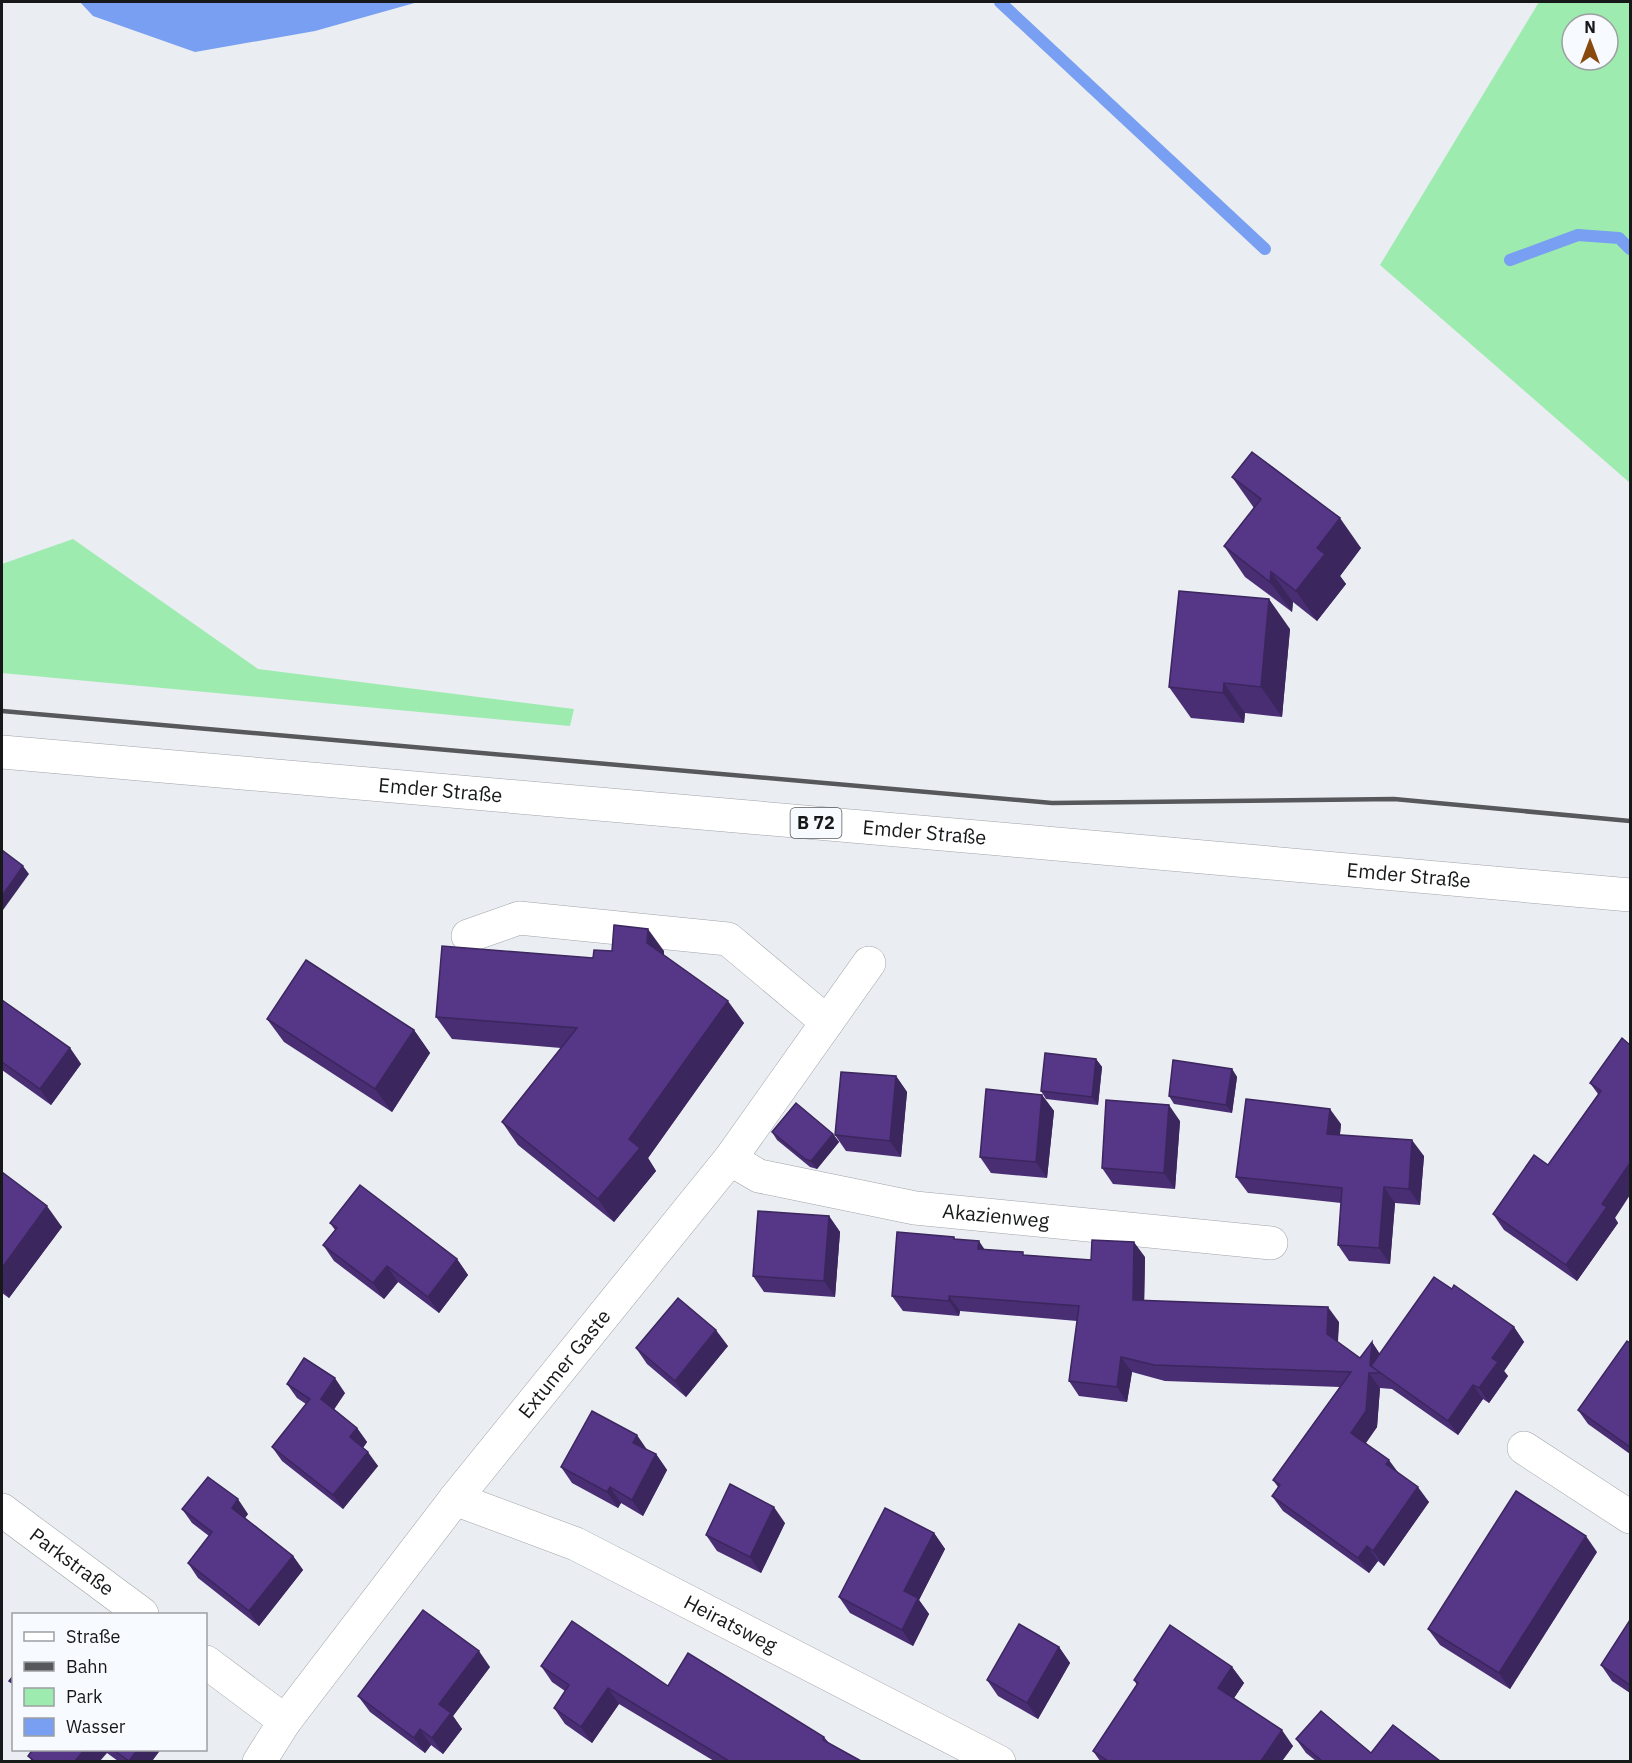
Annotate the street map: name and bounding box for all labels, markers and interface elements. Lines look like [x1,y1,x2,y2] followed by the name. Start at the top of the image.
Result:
[1560,12,1620,72] north arrow
[1584,17,1596,37] text: N
[377,771,503,809] street label: Emder Straße
[790,808,842,838] road number: B 72
[861,813,988,851] street label: Emder Straße
[1346,856,1472,894] street label: Emder Straße
[941,1197,1051,1234] street label: Akazienweg
[512,1303,616,1424] street label: Extumer Gaste
[24,1521,120,1602] street label: Parkstraße
[680,1588,782,1659] street label: Heiratsweg
[12,1613,207,1751] legend
[66,1625,120,1648] text: Straße
[66,1655,108,1678] text: Bahn
[66,1685,103,1708] text: Park
[66,1715,126,1738] text: Wasser

